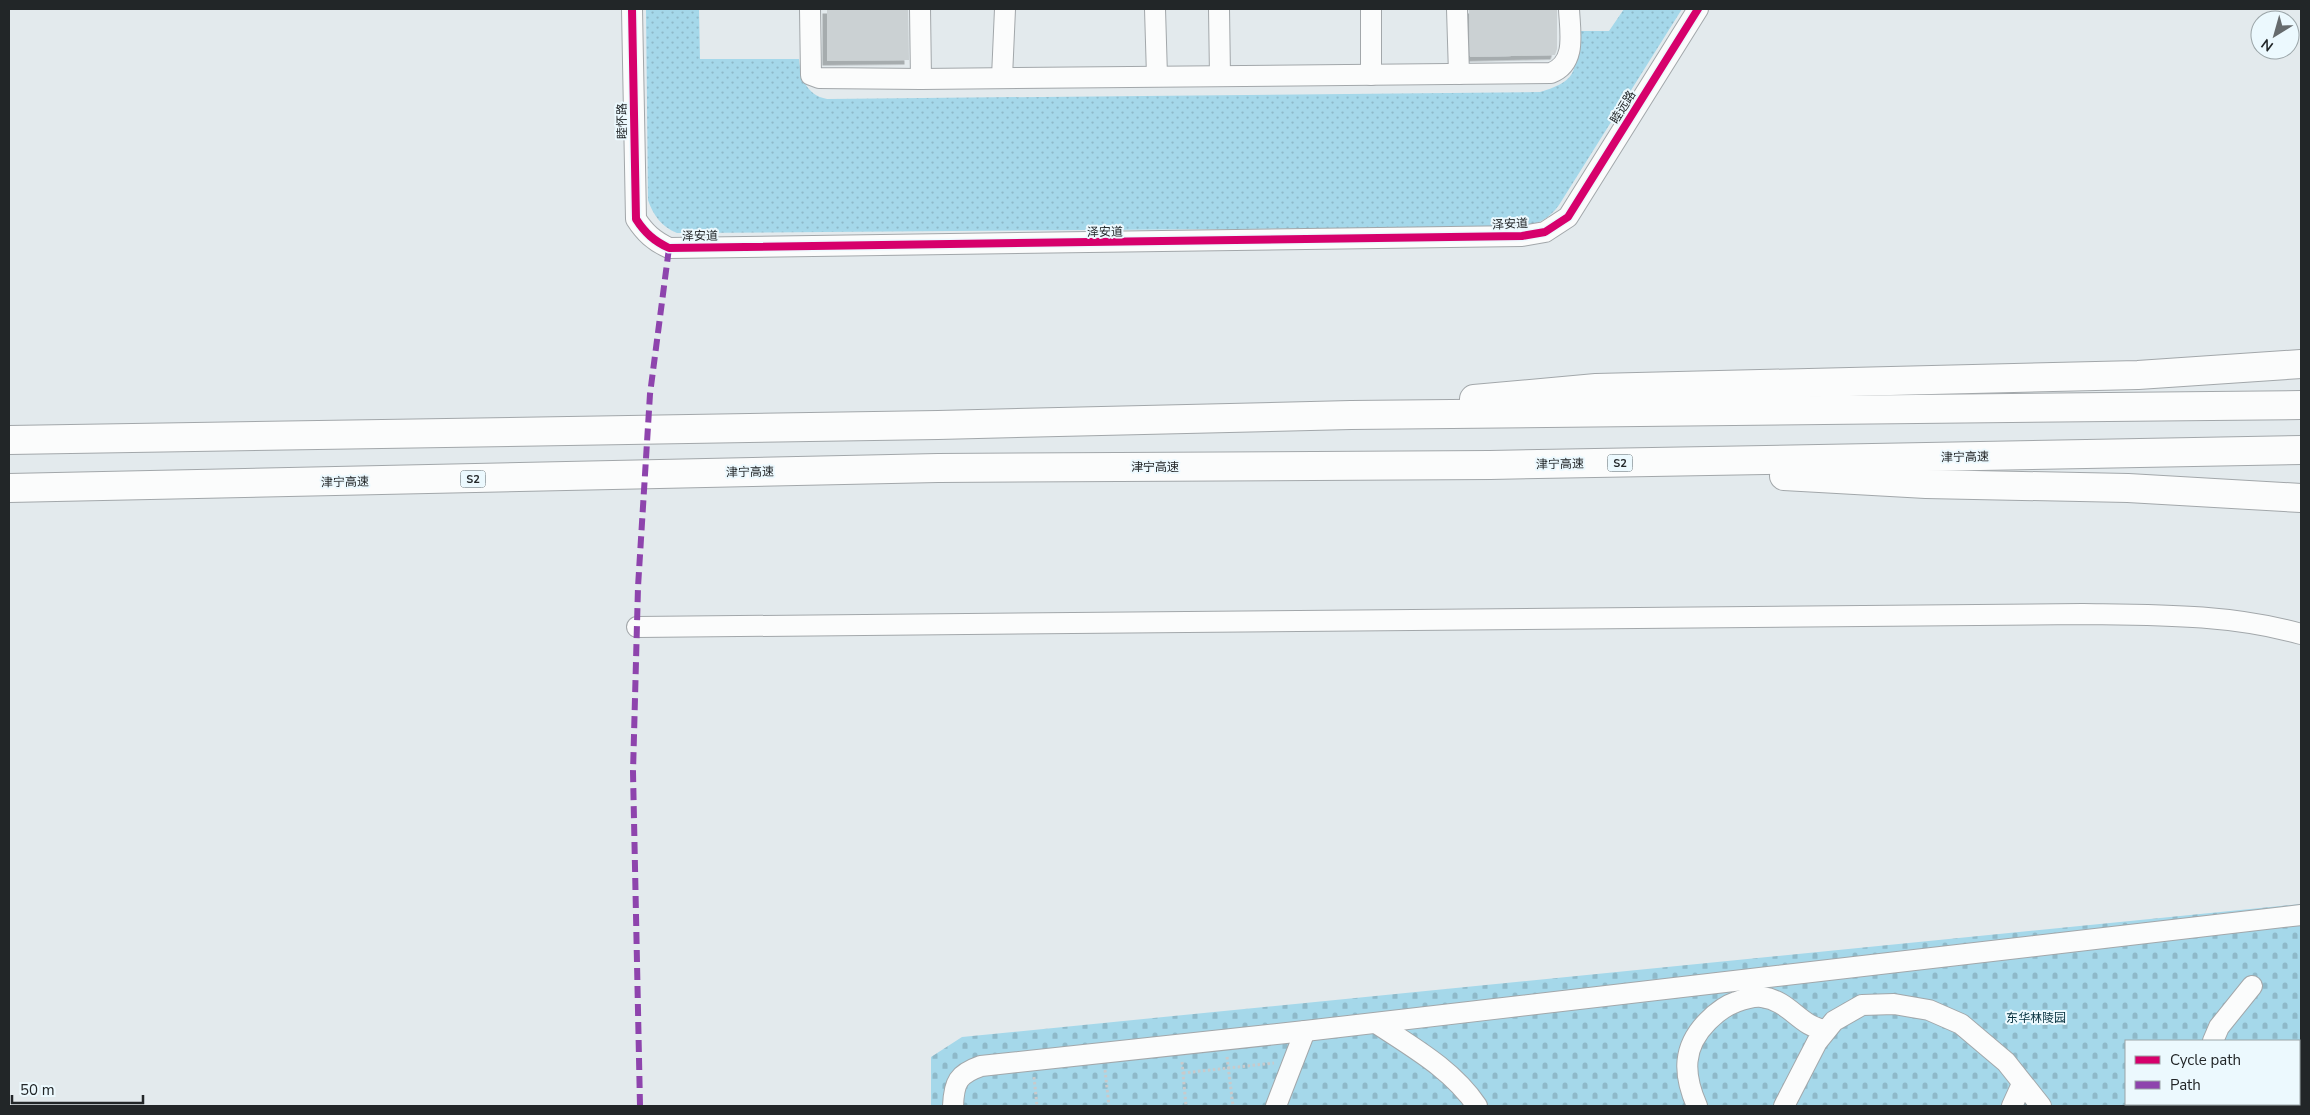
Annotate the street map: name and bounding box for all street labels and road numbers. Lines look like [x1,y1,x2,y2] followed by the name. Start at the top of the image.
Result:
[1607,87,1639,127] street label: 睦远路
[614,103,630,139] street label: 睦怀路
[1492,215,1528,233] street label: 泽安道
[1087,224,1123,240] street label: 泽安道
[682,228,718,244] street label: 泽安道
[1941,449,1989,465] street label: 津宁高速
[1608,454,1632,472] road number: S2
[1536,456,1584,472] street label: 津宁高速
[1131,459,1179,475] street label: 津宁高速
[726,464,774,480] street label: 津宁高速
[460,470,486,488] road number: S2
[321,474,369,490] street label: 津宁高速

